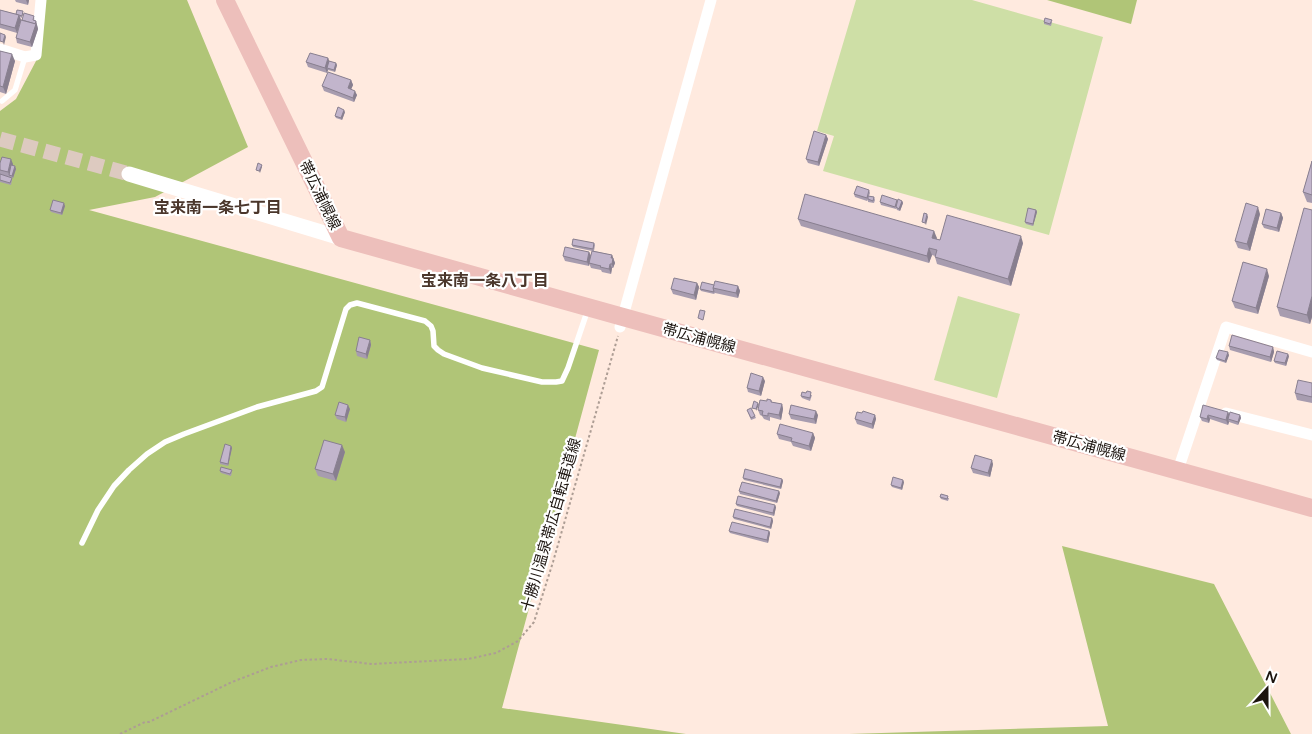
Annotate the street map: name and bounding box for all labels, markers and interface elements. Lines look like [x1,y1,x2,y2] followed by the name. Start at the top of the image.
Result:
[295,157,345,233] street label: 帯広浦幌線
[154,198,282,218] district label: 宝来南一条七丁目
[421,271,549,291] district label: 宝来南一条八丁目
[660,320,738,356] street label: 帯広浦幌線
[1050,428,1128,464] street label: 帯広浦幌線
[518,436,584,614] street label: 十勝川温泉帯広自転車道線
[1242,664,1292,714] north arrow
[1263,667,1280,687] text: N

